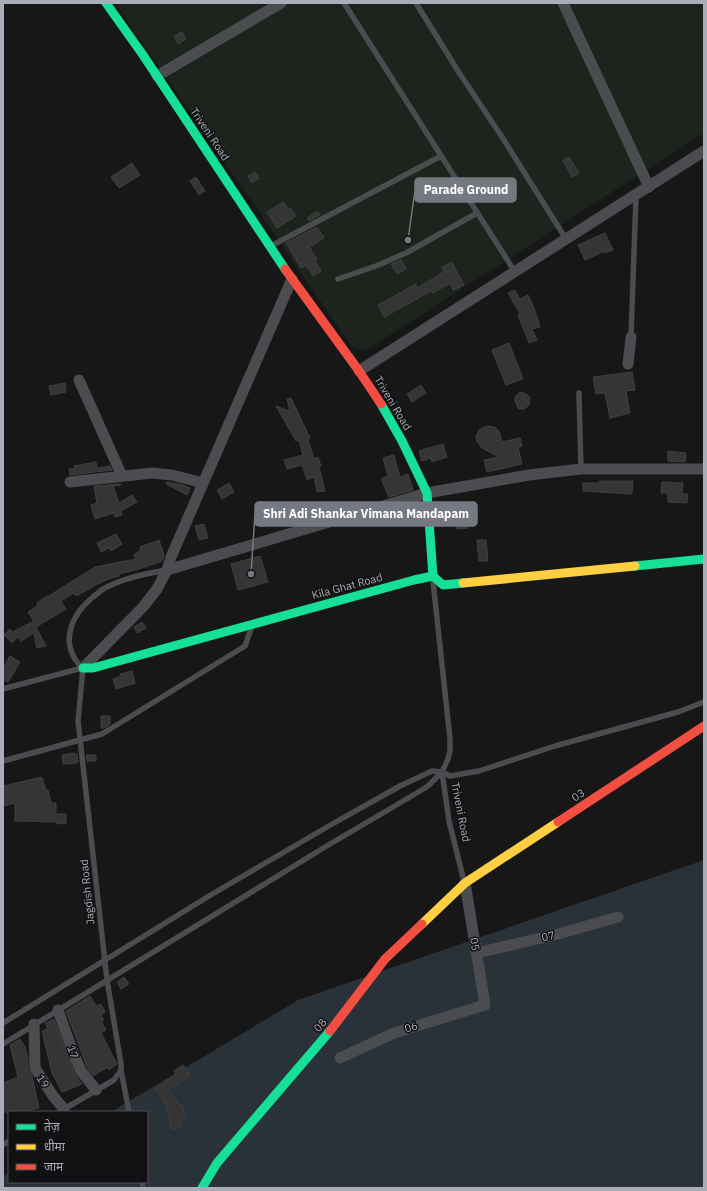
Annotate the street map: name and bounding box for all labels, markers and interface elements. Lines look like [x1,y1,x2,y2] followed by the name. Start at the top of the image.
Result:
[187,105,233,163] street label: Triveni Road
[415,178,516,202] callout: Parade Ground
[424,182,508,197] text: Parade Ground
[371,373,415,433] street label: Triveni Road
[255,502,477,526] callout: Shri Adi Shankar Vimana Mandapam
[263,506,469,521] text: Shri Adi Shankar Vimana Mandapam
[310,570,384,602] street label: Kila Ghat Road
[448,781,474,843] street label: Triveni Road
[569,786,587,804] street label: 03
[77,859,97,925] street label: Jagdish Road
[540,928,556,944] street label: 07
[467,936,483,952] street label: 05
[310,1015,330,1035] street label: 08
[403,1018,419,1036] street label: 06
[64,1043,82,1061] street label: 17
[34,1072,52,1090] street label: 19
[8,1111,148,1183] legend
[44,1119,61,1134] text: तेज़
[44,1139,66,1154] text: धीमा
[44,1159,64,1174] text: जाम

